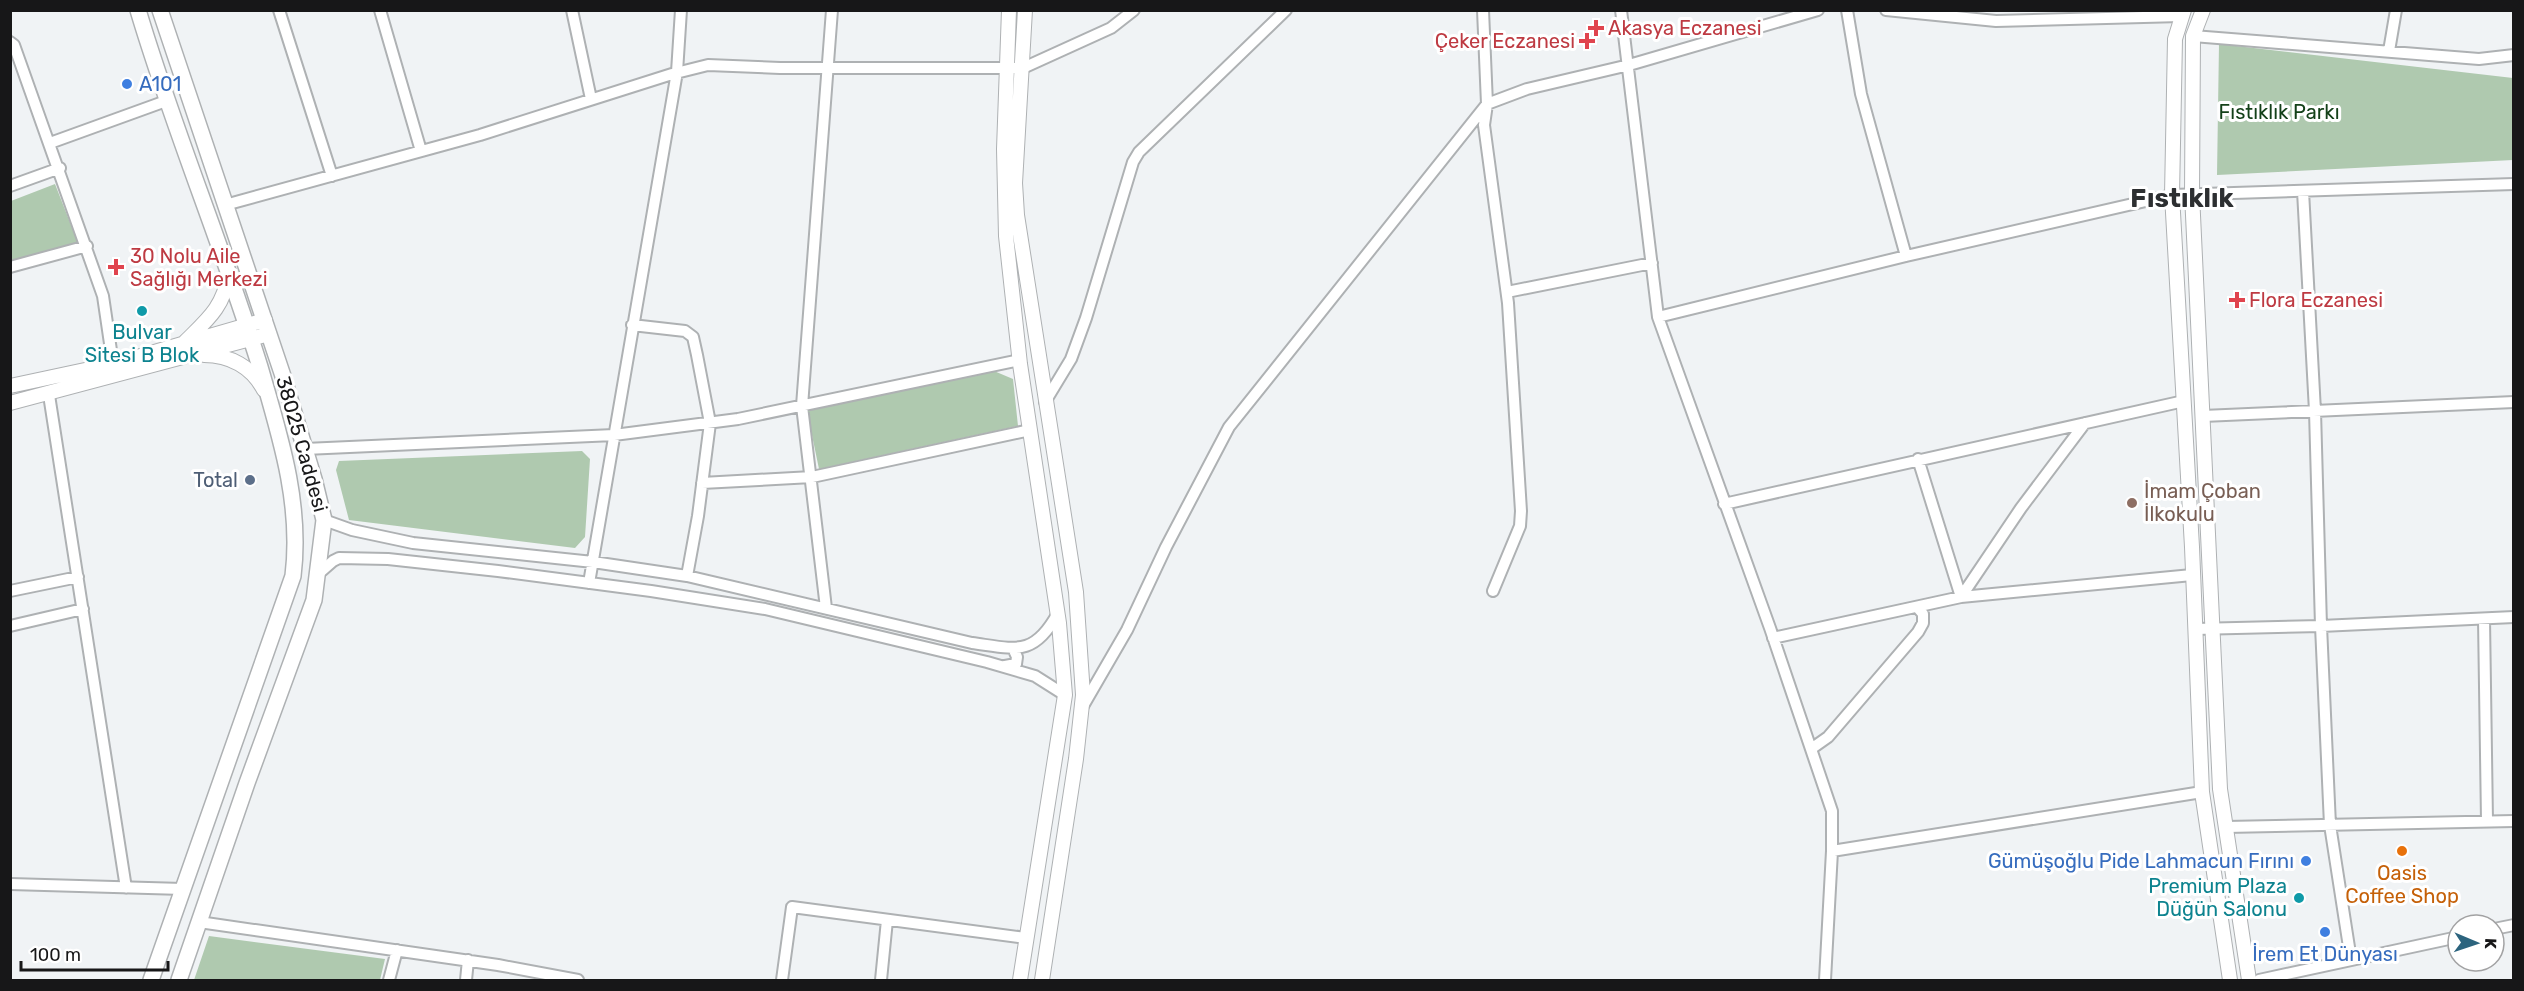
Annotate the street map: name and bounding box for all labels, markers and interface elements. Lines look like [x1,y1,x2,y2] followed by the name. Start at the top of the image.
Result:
[1608,16,1762,40] place label: Akasya Eczanesi
[1589,21,1603,35] marker: Akasya Eczanesi
[1435,29,1575,53] place label: Çeker Eczanesi
[1580,34,1594,48] marker: Çeker Eczanesi
[139,72,181,96] place label: A101
[120,77,134,91] marker: A101
[2218,100,2340,124] park label: Fıstıklık Parkı
[2130,183,2234,214] district label: Fıstıklık
[130,244,268,291] place label: 30 Nolu Aile Sağlığı Merkezi
[107,258,125,276] marker: 30 Nolu Aile Sağlığı Merkezi
[2249,288,2383,312] place label: Flora Eczanesi
[2230,293,2244,307] marker: Flora Eczanesi
[135,304,149,318] marker: Bulvar Sitesi B Blok
[85,320,200,367] place label: Bulvar Sitesi B Blok
[271,373,333,515] street label: 38025 Caddesi
[193,468,238,492] place label: Total
[243,473,257,487] marker: Total
[2144,479,2261,526] place label: İmam Çoban İlkokulu
[2125,496,2139,510] marker: İmam Çoban İlkokulu
[2395,844,2409,858] marker: Oasis Coffee Shop
[1988,849,2294,873] place label: Gümüşoğlu Pide Lahmacun Fırını
[2299,854,2313,868] marker: Gümüşoğlu Pide Lahmacun Fırını
[2345,861,2459,908] place label: Oasis Coffee Shop
[2148,874,2287,921] place label: Premium Plaza Düğün Salonu
[2292,891,2306,905] marker: Premium Plaza Düğün Salonu
[2446,913,2506,973] north arrow
[2318,925,2332,939] marker: İrem Et Dünyası
[21,934,168,972] scale bar
[2481,938,2500,950] text: K
[2252,942,2398,966] place label: İrem Et Dünyası
[30,944,81,966] text: 100 m

